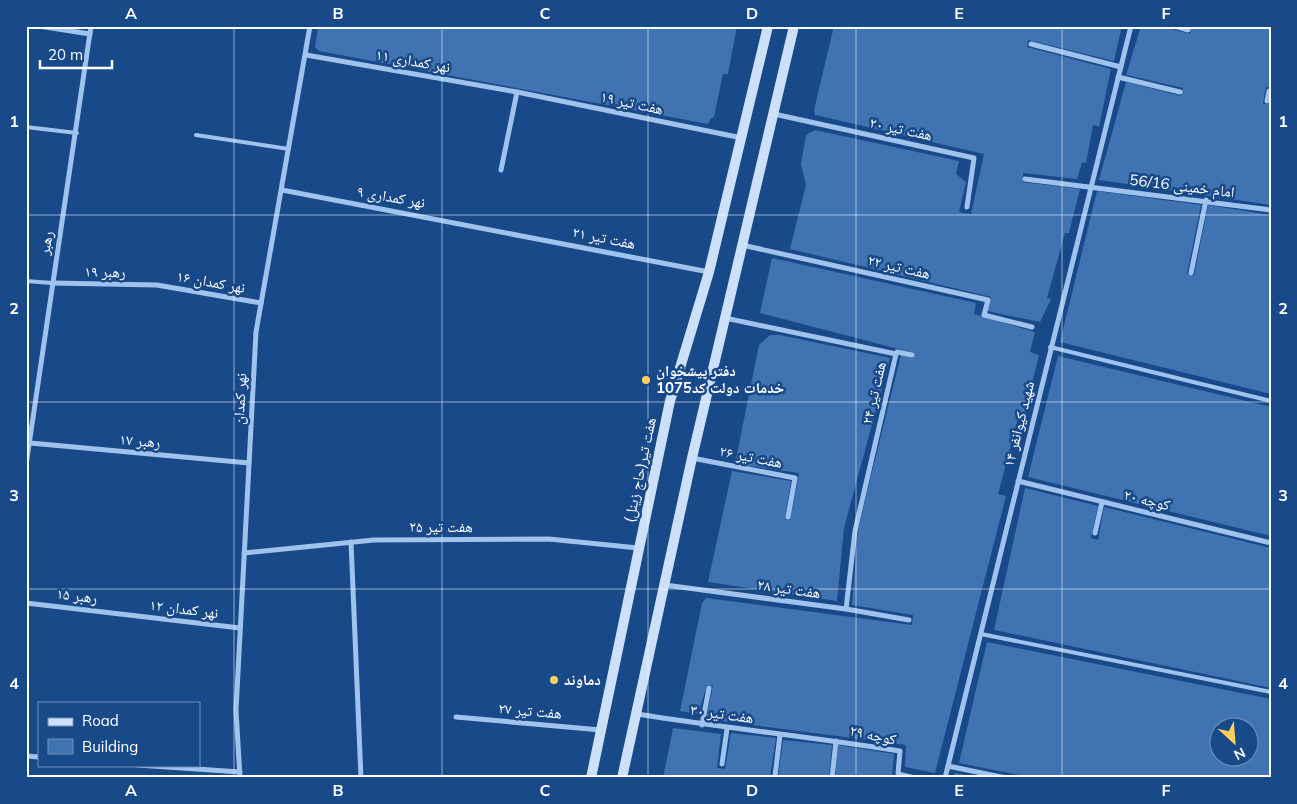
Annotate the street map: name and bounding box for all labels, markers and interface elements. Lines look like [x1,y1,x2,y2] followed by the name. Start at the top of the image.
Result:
[125,3,137,23] text: A
[332,3,344,23] text: B
[540,3,551,23] text: C
[746,3,758,23] text: D
[954,3,964,23] text: E
[1161,3,1171,23] text: F
[40,38,112,70] scale bar
[48,45,83,64] text: 20 m
[374,45,452,77] street label: نهر کمداری ۱۱
[599,87,665,118] street label: هفت تیر ۱۹
[9,111,19,131] text: 1
[1278,111,1288,131] text: 1
[868,113,934,144] street label: هفت تیر ۲۰
[1128,170,1236,202] street label: امام خمینی 56/16
[355,181,427,213] street label: نهر کمداری ۹
[571,222,637,253] street label: هفت تیر ۲۱
[34,229,57,257] street label: رهبر
[866,250,932,283] street label: هفت تیر ۲۲
[84,262,126,281] street label: رهبر ۱۹
[175,266,247,298] street label: نهر کمدان ۱۶
[9,298,19,318] text: 2
[1278,298,1288,318] text: 2
[857,360,890,426] street label: هفت تیر ۲۴
[656,361,784,397] place label: دفتر پیشخوان خدمات دولت کد1075
[229,373,251,425] street label: نهر کمدان
[640,374,652,386] marker: دفتر پیشخوان خدمات دولت کد1075
[999,379,1038,469] street label: شهید کیوانفر ۱۴
[619,416,661,524] street label: هفت تیر(حاج زینل)
[119,429,162,452] street label: رهبر ۱۷
[718,441,784,472] street label: هفت تیر ۲۶
[9,485,19,505] text: 3
[1122,485,1172,514] street label: کوچه ۲۰
[1278,485,1288,505] text: 3
[409,517,473,536] street label: هفت تیر ۲۵
[756,575,822,602] street label: هفت تیر ۲۸
[55,584,99,607] street label: رهبر ۱۵
[148,595,220,623] street label: نهر کمدان ۱۲
[564,670,601,689] place label: دماوند
[9,673,19,693] text: 4
[1278,673,1288,693] text: 4
[548,674,560,686] marker: دماوند
[498,698,563,723] street label: هفت تیر ۲۷
[689,700,755,727] street label: هفت تیر ۳۰
[38,702,200,766] legend
[82,711,119,730] text: Road
[1210,716,1260,766] north arrow
[848,720,898,749] street label: کوچه ۲۹
[82,737,138,756] text: Building
[1231,743,1248,764] text: N
[125,780,137,800] text: A
[332,780,344,800] text: B
[540,780,551,800] text: C
[746,780,758,800] text: D
[954,780,964,800] text: E
[1161,780,1171,800] text: F

